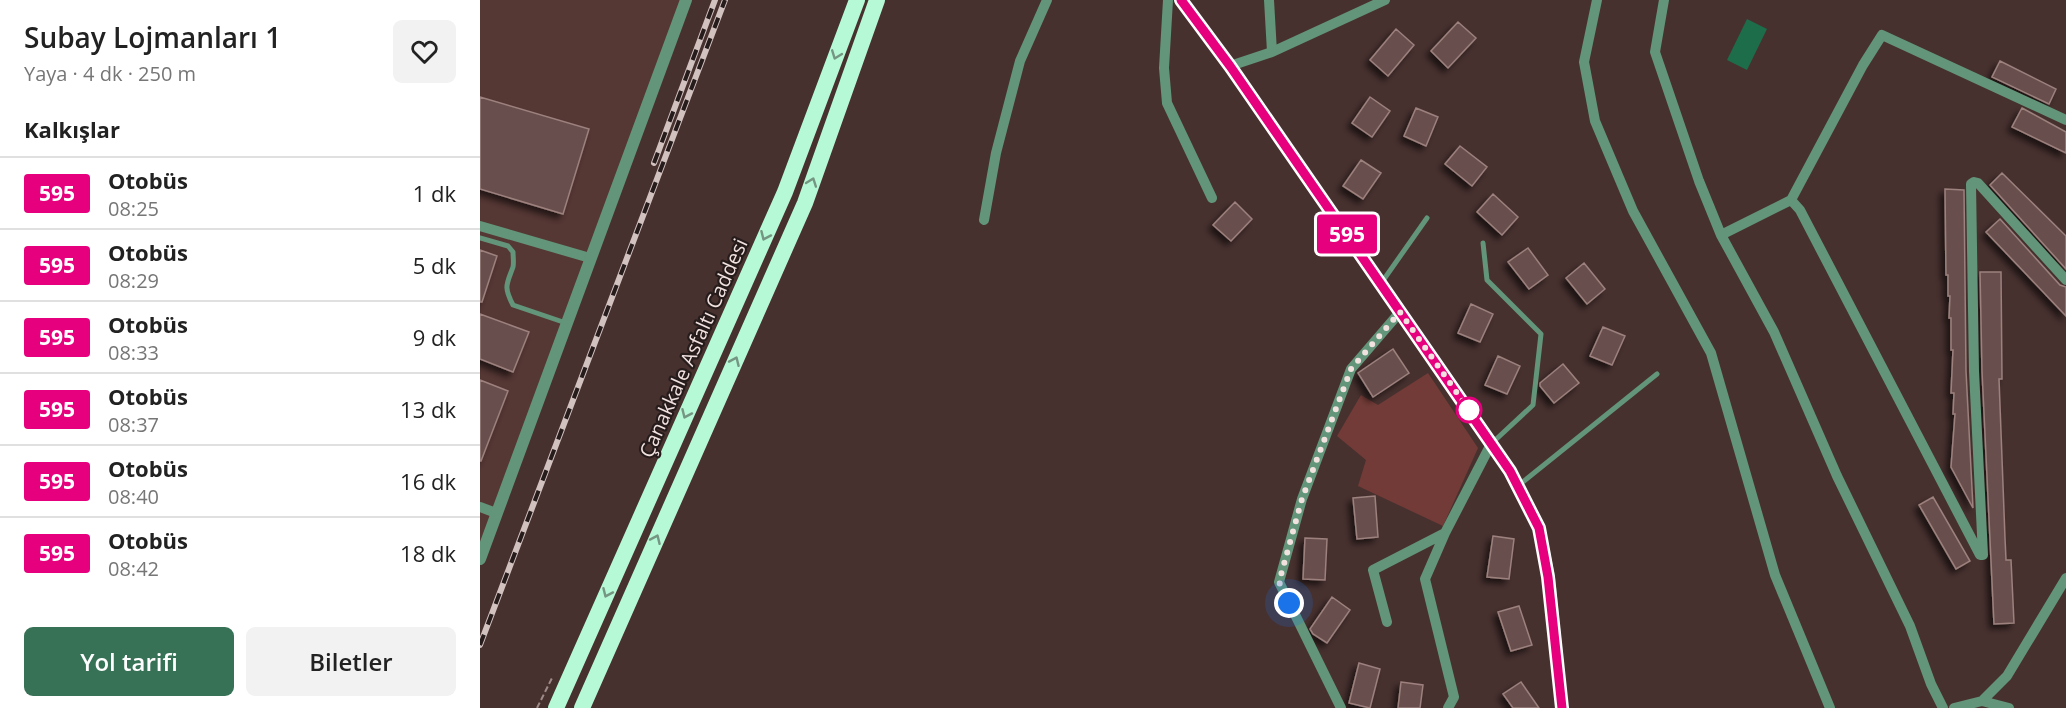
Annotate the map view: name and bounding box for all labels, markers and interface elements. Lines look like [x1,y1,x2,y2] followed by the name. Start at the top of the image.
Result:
[24,18,281,56] text: Subay Lojmanları 1
[393,20,456,83] button: heart
[831,49,844,60] one-way arrow
[24,60,196,87] text: Yaya · 4 dk · 250 m
[24,114,120,144] text: Kalkışlar
[108,165,188,195] text: Otobüs
[805,177,818,188] one-way arrow
[413,178,456,208] text: 1 dk
[39,179,75,207] text: 595
[108,195,159,222] text: 08:25
[1312,214,1382,254] line badge: 595
[1329,220,1365,248] text: 595
[760,230,772,241] one-way arrow
[632,234,754,462] street label: Çanakkale Asfaltı Caddesi
[108,237,188,267] text: Otobüs
[413,250,456,280] text: 5 dk
[39,251,75,279] text: 595
[108,267,159,294] text: 08:29
[108,309,188,339] text: Otobüs
[413,322,456,352] text: 9 dk
[39,323,75,351] text: 595
[108,339,159,366] text: 08:33
[728,356,740,367] one-way arrow
[108,381,188,411] text: Otobüs
[400,394,456,424] text: 13 dk
[39,395,75,423] text: 595
[1456,397,1482,423] unlabelled marker
[681,408,693,419] one-way arrow
[108,411,159,438] text: 08:37
[108,453,188,483] text: Otobüs
[400,466,456,496] text: 16 dk
[39,467,75,495] text: 595
[108,483,159,510] text: 08:40
[108,525,188,555] text: Otobüs
[649,535,661,546] one-way arrow
[400,538,456,568] text: 18 dk
[39,539,75,567] text: 595
[108,555,159,582] text: 08:42
[602,586,614,597] one-way arrow
[1274,588,1304,618] your location
[24,627,234,696] button: Yol tarifi
[246,627,456,696] button: Biletler

